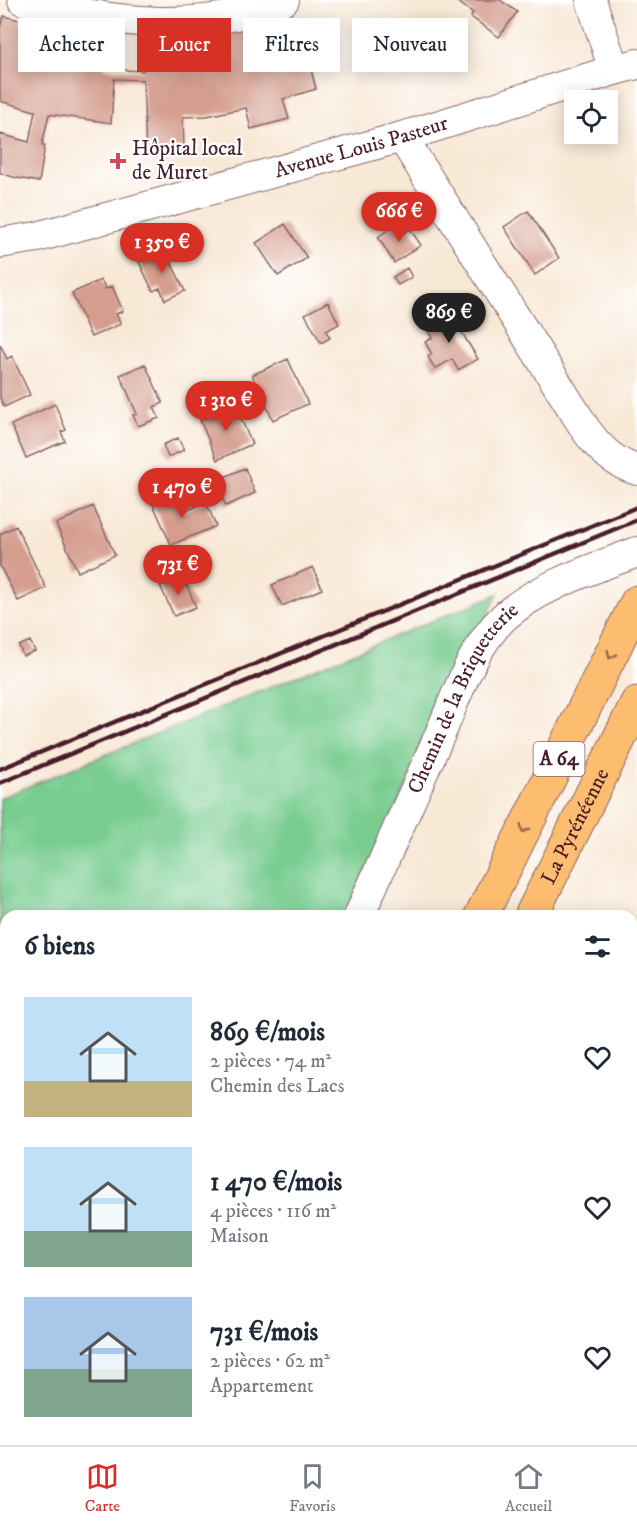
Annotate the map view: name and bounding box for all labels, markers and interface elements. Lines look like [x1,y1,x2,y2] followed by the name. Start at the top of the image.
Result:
[18,18,125,72] chip: Acheter
[137,18,231,72] chip: Louer
[243,18,340,72] chip: Filtres
[352,18,468,72] chip: Nouveau
[564,90,618,144] map controls
[564,90,618,144] button: locate
[272,110,451,184] street label: Avenue Louis Pasteur
[132,136,243,186] place label: Hôpital local de Muret
[109,152,127,170] marker: Hôpital local de Muret
[357,192,441,243] pin: 666 €
[375,199,423,224] text: 666 €
[107,223,217,274] pin: 1 350 €
[134,230,190,255] text: 1 350 €
[407,293,491,344] pin: 869 €
[426,300,472,325] text: 869 €
[171,381,281,432] pin: 1 310 €
[199,388,253,413] text: 1 310 €
[127,468,237,519] pin: 1 470 €
[152,475,212,500] text: 1 470 €
[136,545,220,596] pin: 731 €
[157,552,199,577] text: 731 €
[402,597,524,798] street label: Chemin de la Briquetterie
[607,648,618,659] one-way arrow
[534,742,584,776] road number: A 64
[536,764,615,889] street label: La Pyrénéenne
[520,823,532,834] one-way arrow
[24,930,95,963] text: 6 biens
[581,930,614,963] icon: filters
[210,1016,325,1049] text: 869 €/mois
[72,1021,144,1093] icon: home
[581,1041,614,1074] icon: heart
[210,1049,331,1074] text: 2 pièces · 74 m²
[210,1074,344,1099] text: Chemin des Lacs
[210,1166,342,1199] text: 1 470 €/mois
[72,1171,144,1243] icon: home
[581,1191,614,1224] icon: heart
[210,1199,336,1224] text: 4 pièces · 116 m²
[210,1224,269,1249] text: Maison
[210,1316,318,1349] text: 731 €/mois
[72,1321,144,1393] icon: home
[581,1341,614,1374] icon: heart
[210,1349,330,1374] text: 2 pièces · 62 m²
[210,1374,313,1399] text: Appartement
[85,1460,120,1516] tab: Carte
[289,1460,336,1516] tab: Favoris
[505,1460,552,1516] tab: Accueil

